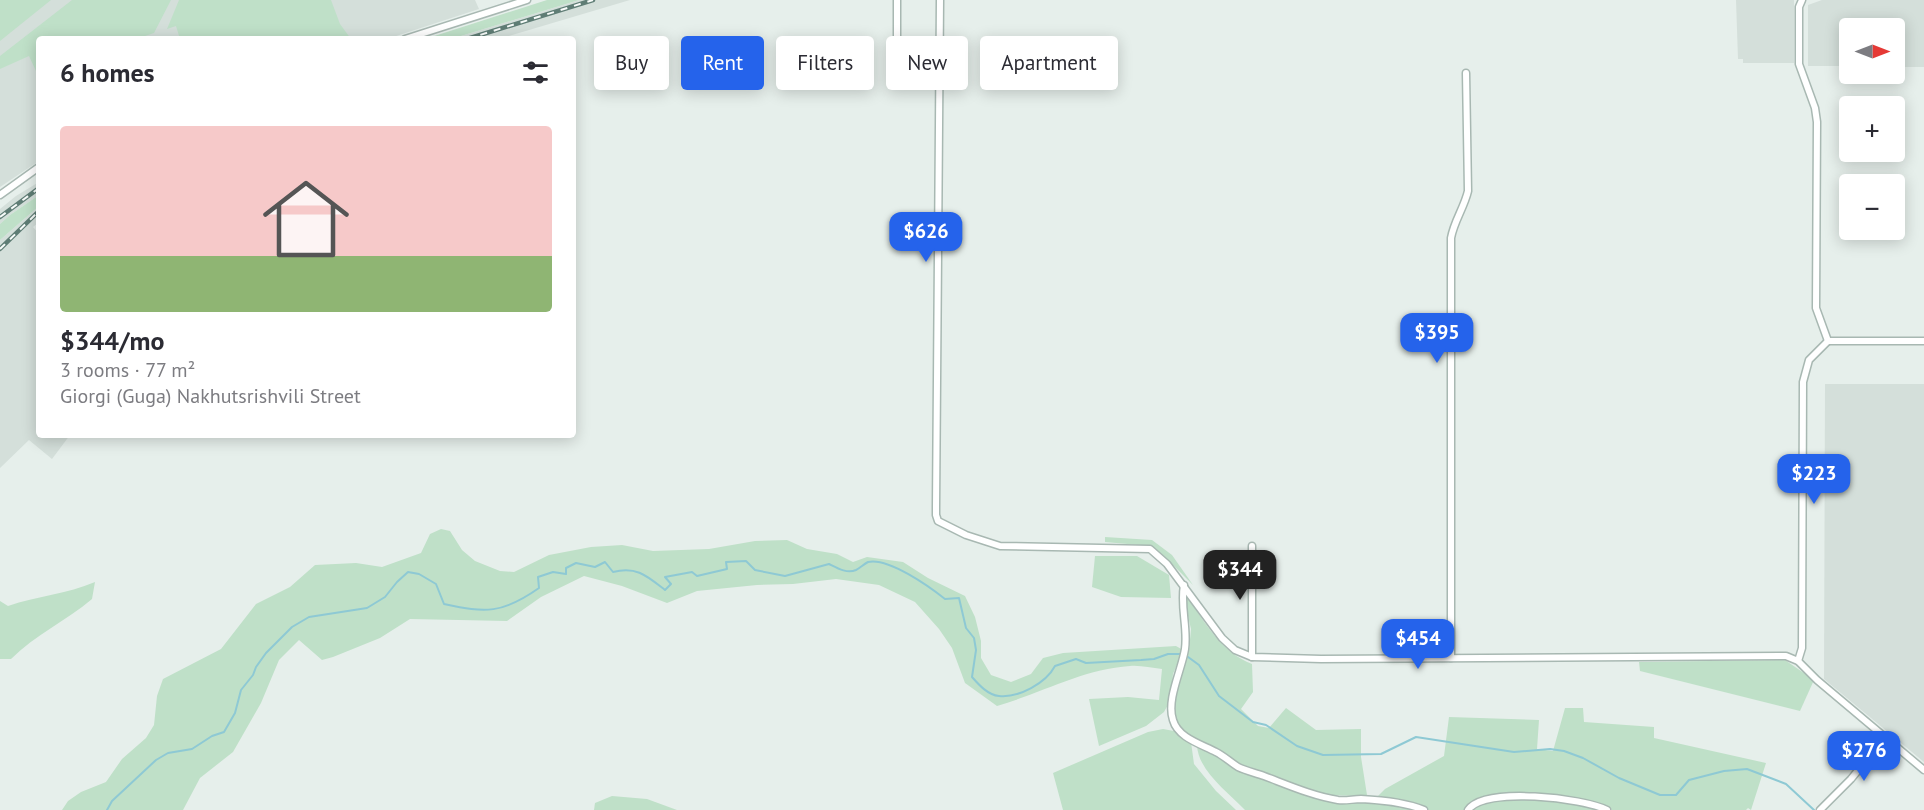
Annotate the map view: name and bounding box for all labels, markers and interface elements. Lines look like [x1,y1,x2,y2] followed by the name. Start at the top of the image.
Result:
[1839,18,1905,84] north arrow
[1839,18,1905,240] map controls
[594,36,669,90] chip: Buy
[681,36,764,90] chip: Rent
[776,36,874,90] chip: Filters
[886,36,968,90] chip: New
[980,36,1118,90] chip: Apartment
[60,56,155,89] text: 6 homes
[519,56,552,89] icon: filters
[1839,96,1905,162] button: +
[252,165,360,273] icon: home
[1839,174,1905,240] button: −
[890,212,962,263] pin: $626
[903,218,949,244] text: $626
[1401,313,1473,364] pin: $395
[1414,319,1460,345] text: $395
[60,324,164,357] text: $344/mo
[60,357,195,383] text: 3 rooms · 77 m²
[60,383,361,409] text: Giorgi (Guga) Nakhutsrishvili Street
[1778,454,1850,505] pin: $223
[1791,460,1837,486] text: $223
[1204,550,1276,601] pin: $344
[1217,556,1263,582] text: $344
[1382,619,1454,670] pin: $454
[1395,625,1441,651] text: $454
[1828,731,1900,782] pin: $276
[1841,737,1887,763] text: $276

